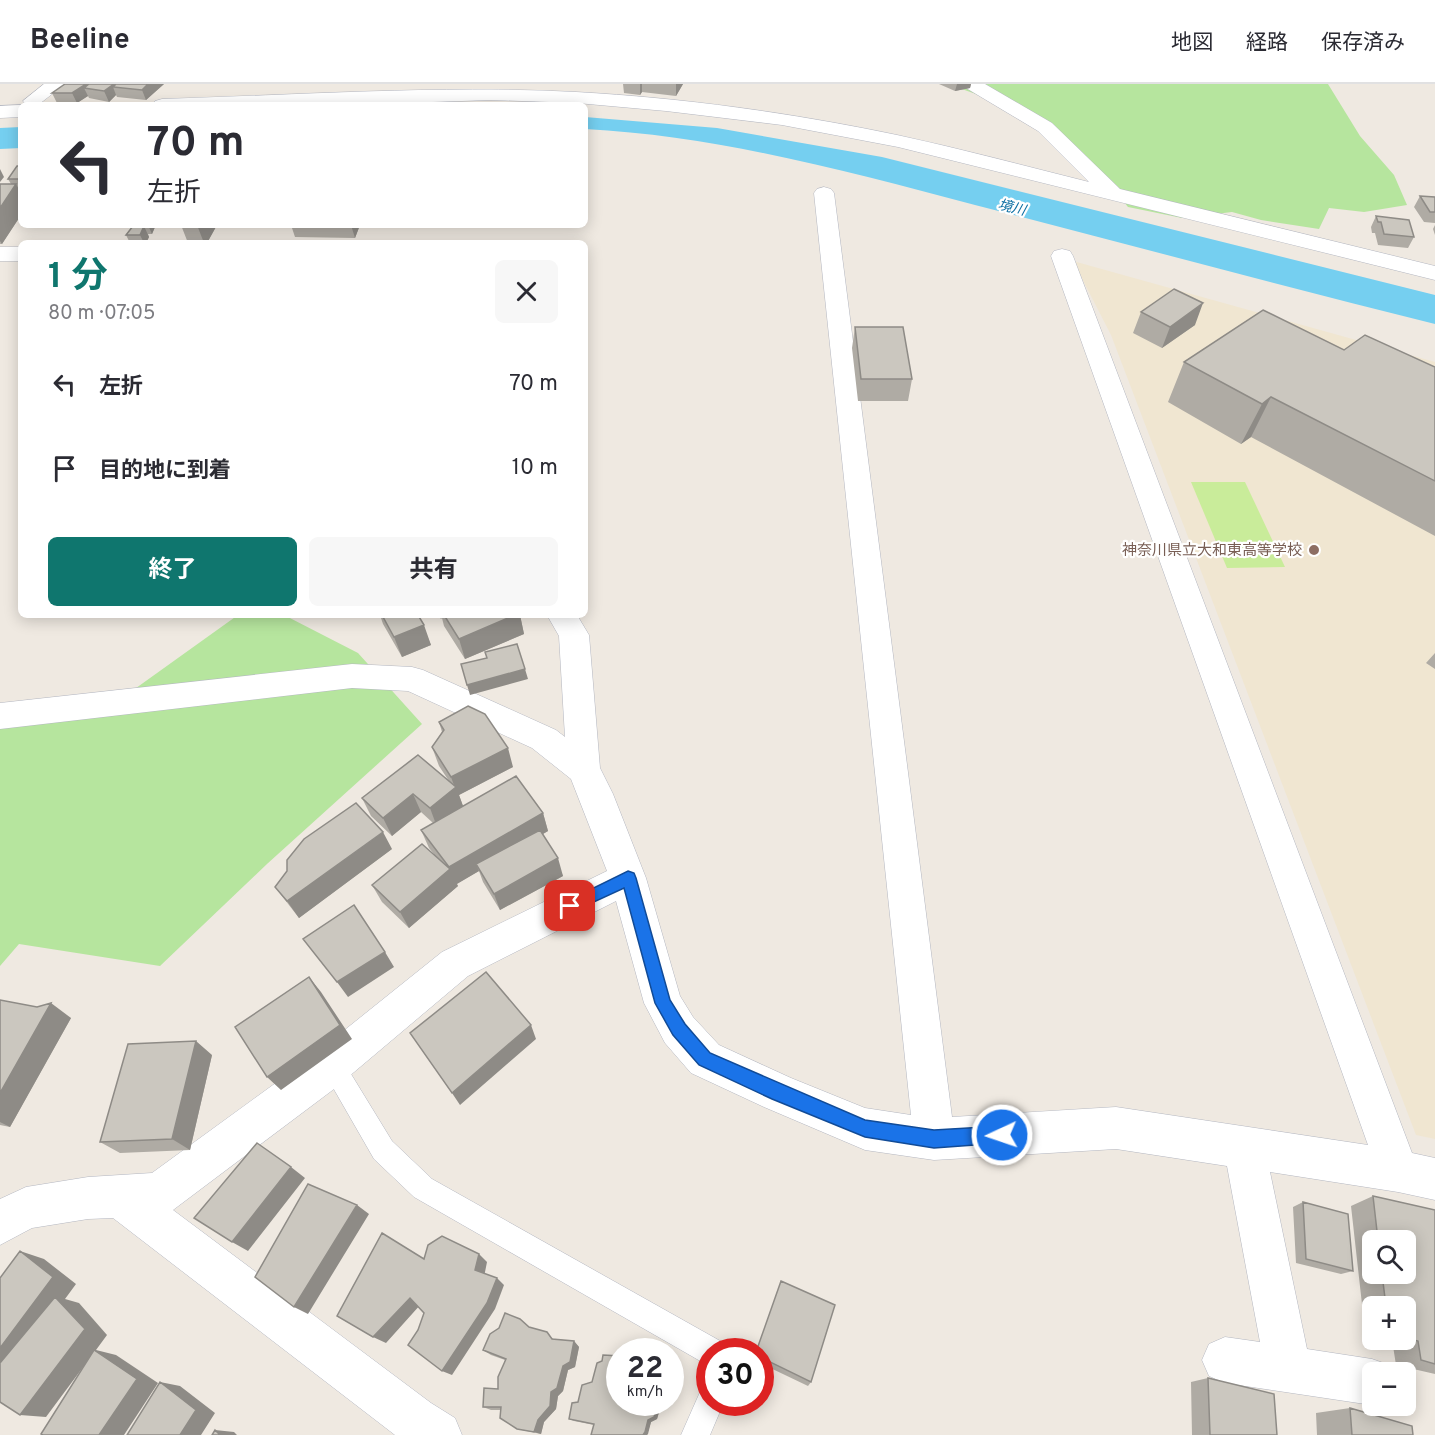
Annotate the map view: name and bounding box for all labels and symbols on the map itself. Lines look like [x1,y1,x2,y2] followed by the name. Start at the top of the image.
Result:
[996,197,1029,221] water label: 境川
[1122,542,1302,561] place label: 神奈川県立大和東高等学校
[1307,543,1321,557] marker: 神奈川県立大和東高等学校
[544,880,595,931] pin
[970,1103,1034,1167] position arrow
[696,1338,774,1416] speed limit sign: 30

